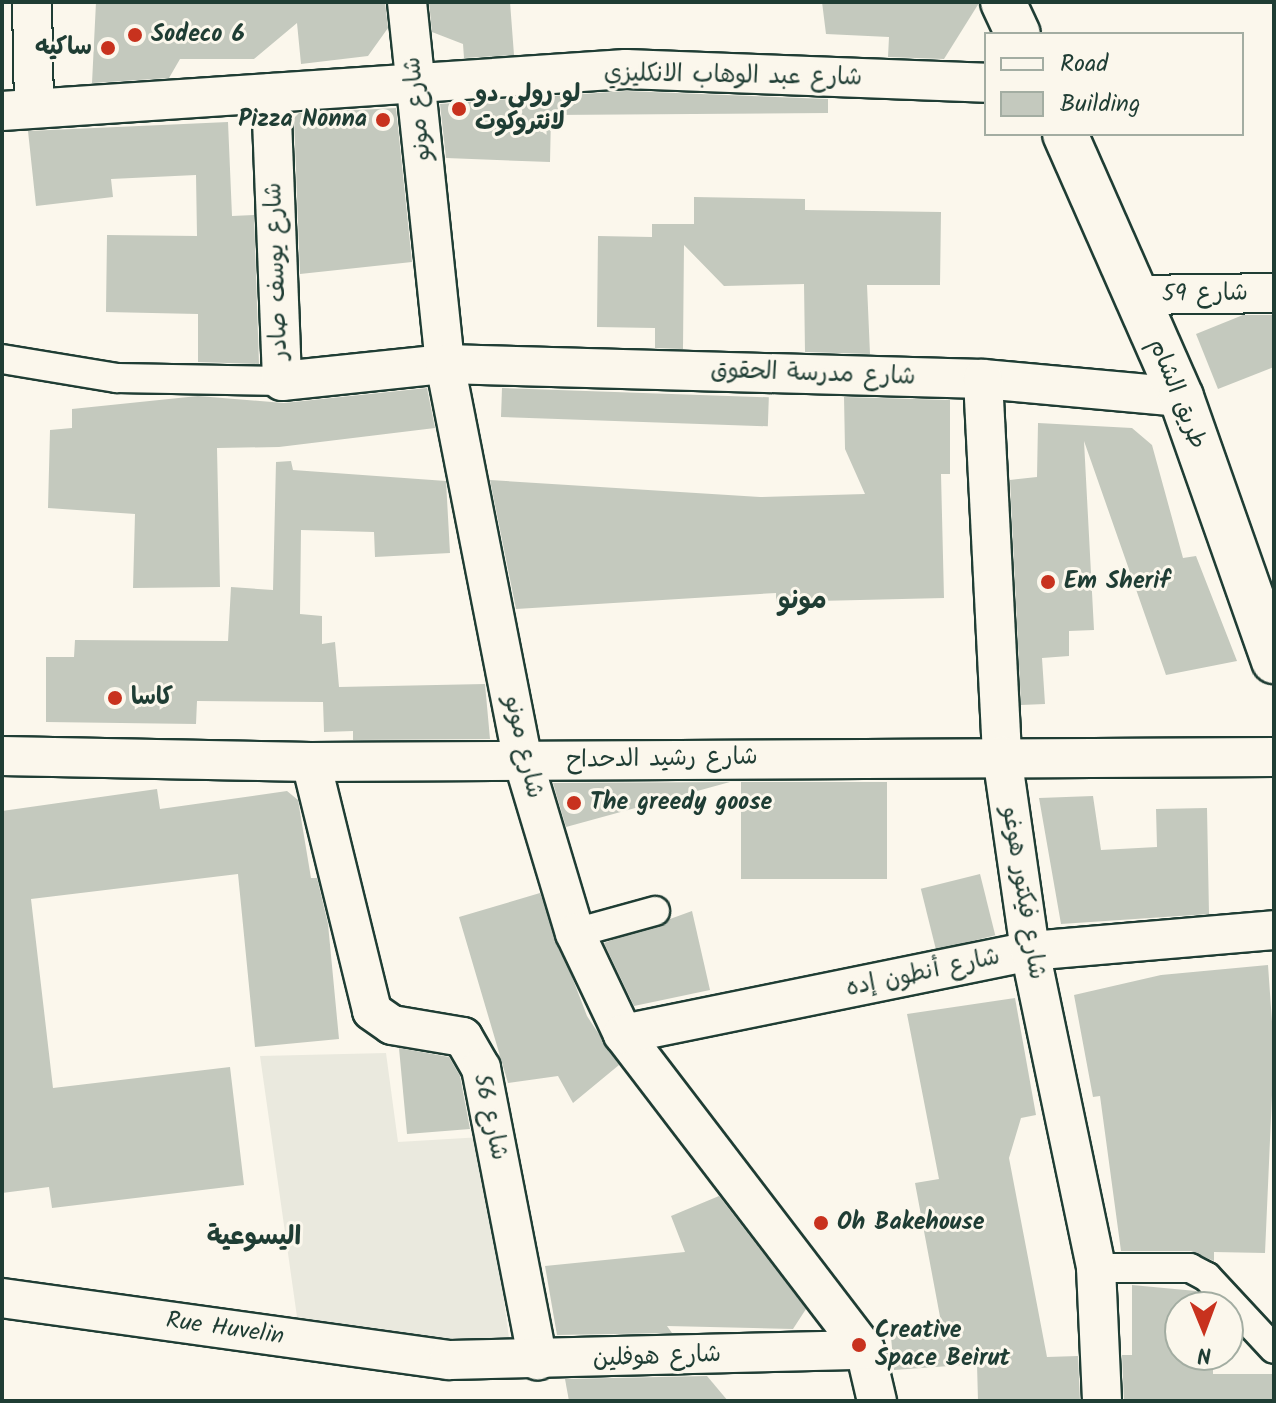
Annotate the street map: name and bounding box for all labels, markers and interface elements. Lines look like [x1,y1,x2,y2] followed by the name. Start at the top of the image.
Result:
[151,21,245,49] place label: Sodeco 6
[126,26,144,44] marker: Sodeco 6
[984,32,1244,136] legend
[35,34,92,62] place label: ساكيه
[99,39,117,57] marker: ساكيه
[1060,45,1108,84] text: Road
[398,55,438,163] street label: شارع مونو
[604,59,862,93] street label: شارع عبد الوهاب الانكليزي
[475,81,580,137] place label: لو رولي دو لانتروكوت
[1060,85,1140,124] text: Building
[450,100,468,118] marker: لو رولي دو لانتروكوت
[238,106,367,134] place label: Pizza Nonna
[374,111,392,129] marker: Pizza Nonna
[260,182,294,360] street label: شارع يوسف صادر
[1162,279,1248,309] street label: شارع 59
[1142,335,1212,453] street label: طريق الشام
[710,356,916,392] street label: شارع مدرسة الحقوق
[1064,568,1170,596] place label: Em Sherif
[1039,573,1057,591] marker: Em Sherif
[777,586,827,618] district label: مونو
[131,684,173,712] place label: كاسا
[106,689,124,707] marker: كاسا
[497,693,549,801] street label: شارع مونو
[566,743,758,775] street label: شارع رشيد الدحداح
[590,789,772,817] place label: The greedy goose
[565,794,583,812] marker: The greedy goose
[995,804,1051,982] street label: شارع فيكتور هوغو
[843,943,1003,1003] street label: شارع أنطون إده
[467,1071,513,1163] street label: شارع 56
[837,1209,984,1237] place label: Oh Bakehouse
[812,1214,830,1232] marker: Oh Bakehouse
[207,1222,301,1254] district label: اليسوعية
[1164,1291,1244,1371] north arrow
[164,1306,286,1352] street label: Rue Huvelin
[875,1317,1010,1373] place label: Creative Space Beirut
[850,1336,868,1354] marker: Creative Space Beirut
[1197,1336,1212,1371] text: N
[592,1340,722,1374] street label: شارع هوفلين

